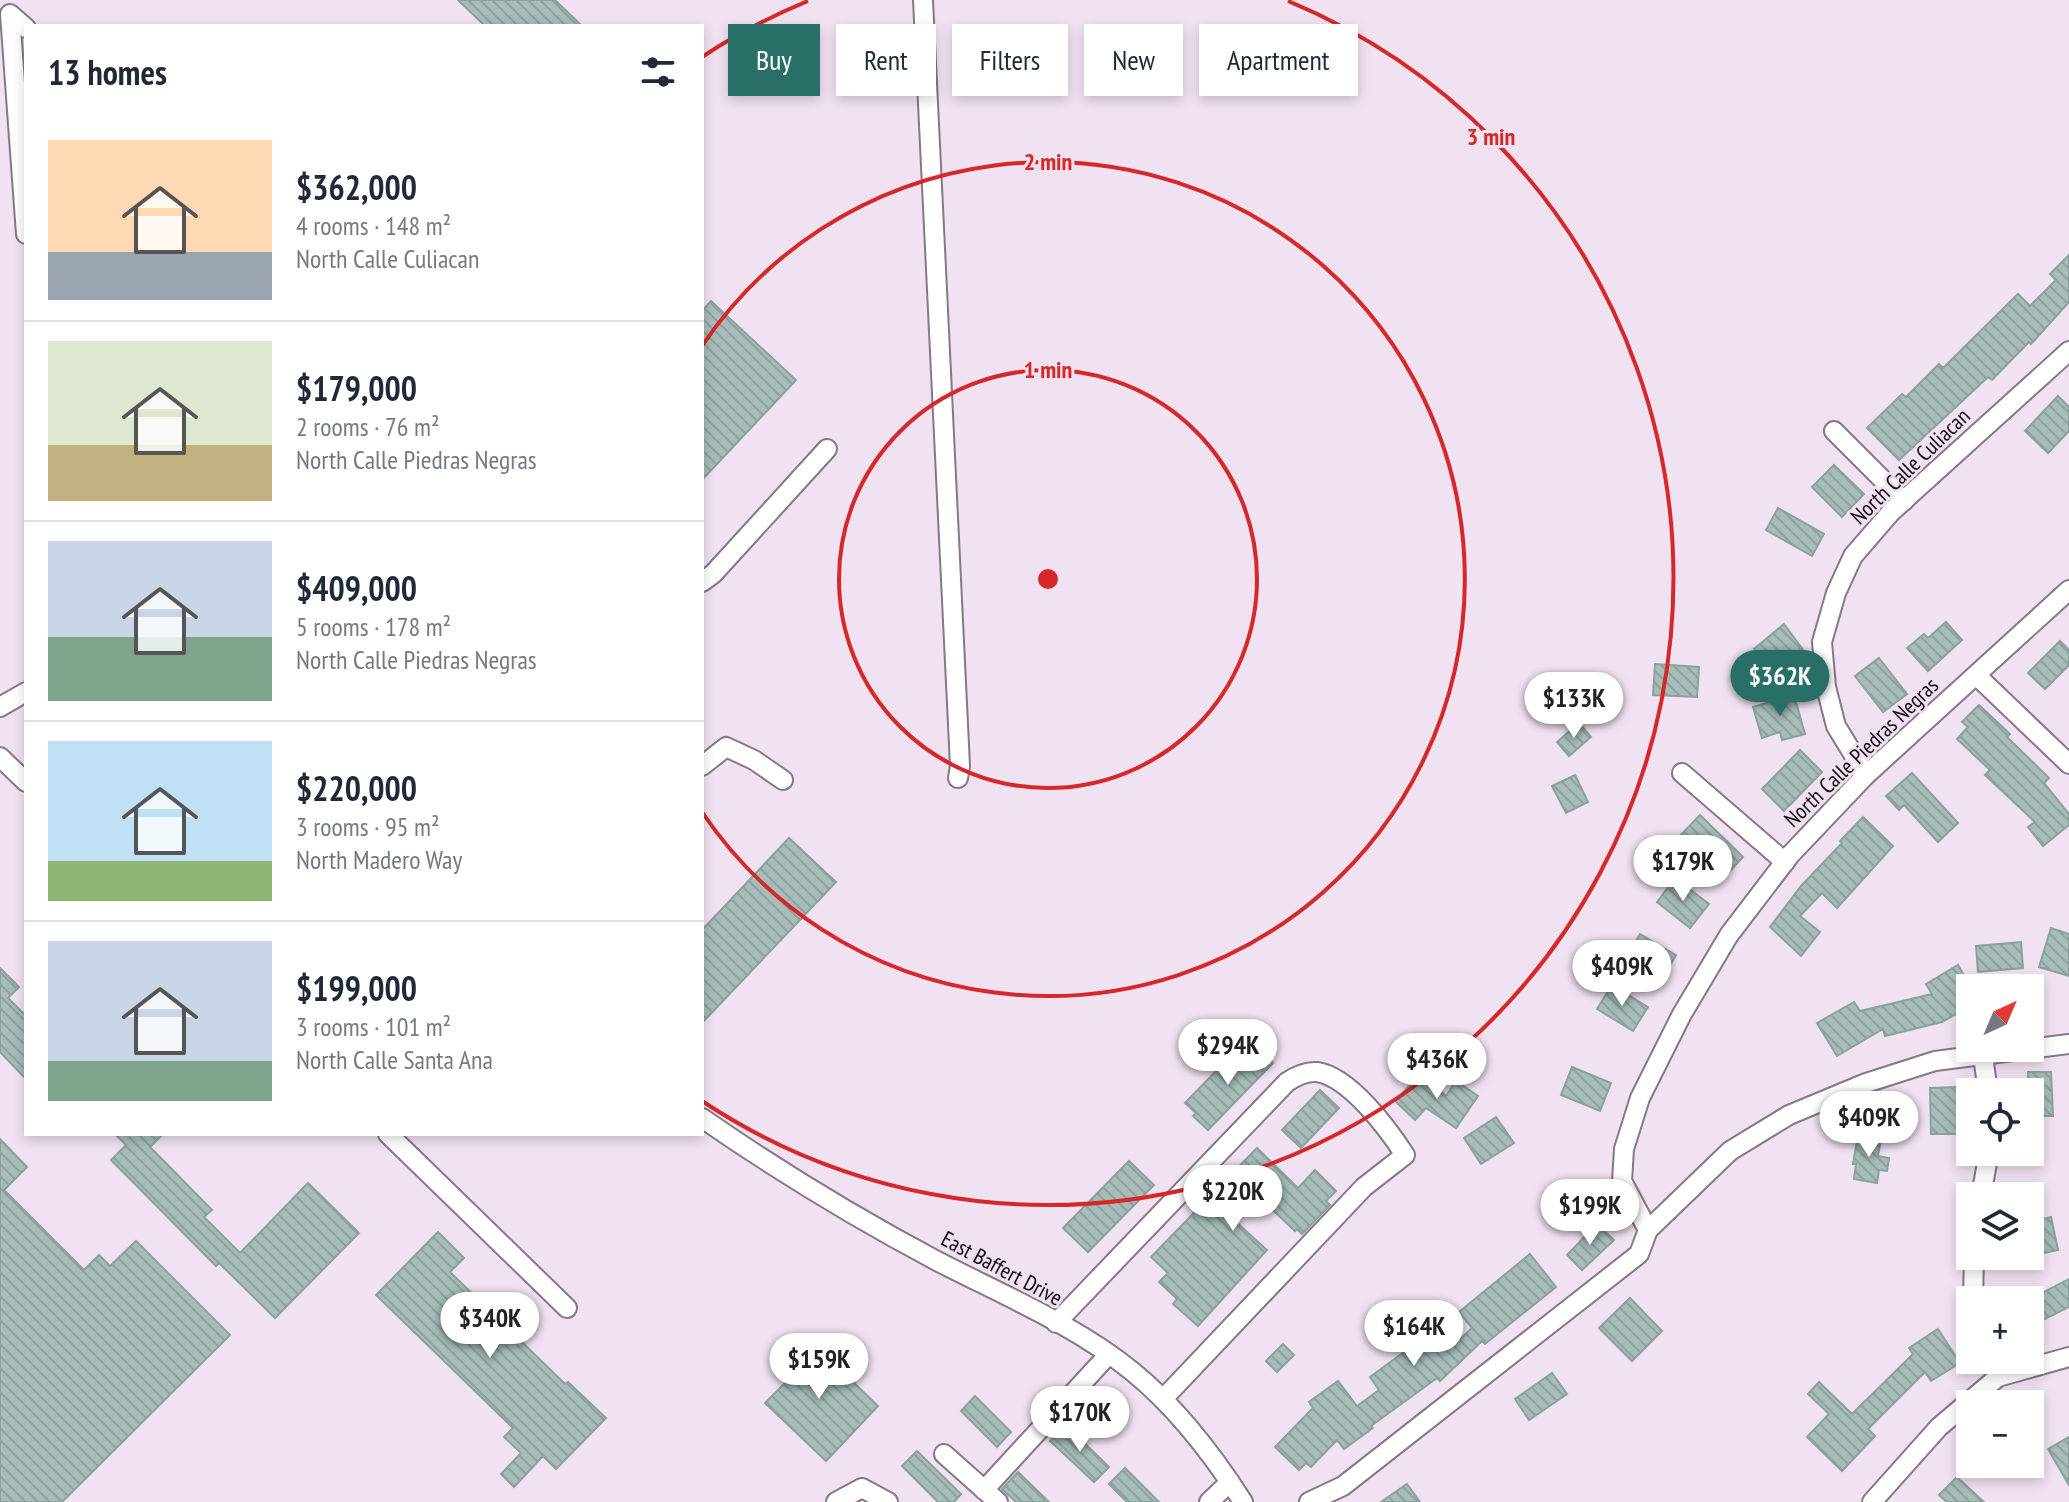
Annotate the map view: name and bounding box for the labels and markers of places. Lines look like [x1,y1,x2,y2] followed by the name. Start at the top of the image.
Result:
[1034,565,1062,593] centre of rings
[1724,650,1836,718] pin: $362K
[1518,672,1630,740] pin: $133K
[1627,835,1739,903] pin: $179K
[1566,940,1678,1008] pin: $409K
[1172,1019,1284,1087] pin: $294K
[1381,1033,1493,1101] pin: $436K
[1813,1091,1925,1159] pin: $409K
[1177,1165,1289,1233] pin: $220K
[1534,1179,1646,1247] pin: $199K
[434,1292,546,1360] pin: $340K
[1358,1300,1470,1368] pin: $164K
[763,1333,875,1401] pin: $159K
[1024,1386,1136,1454] pin: $170K

